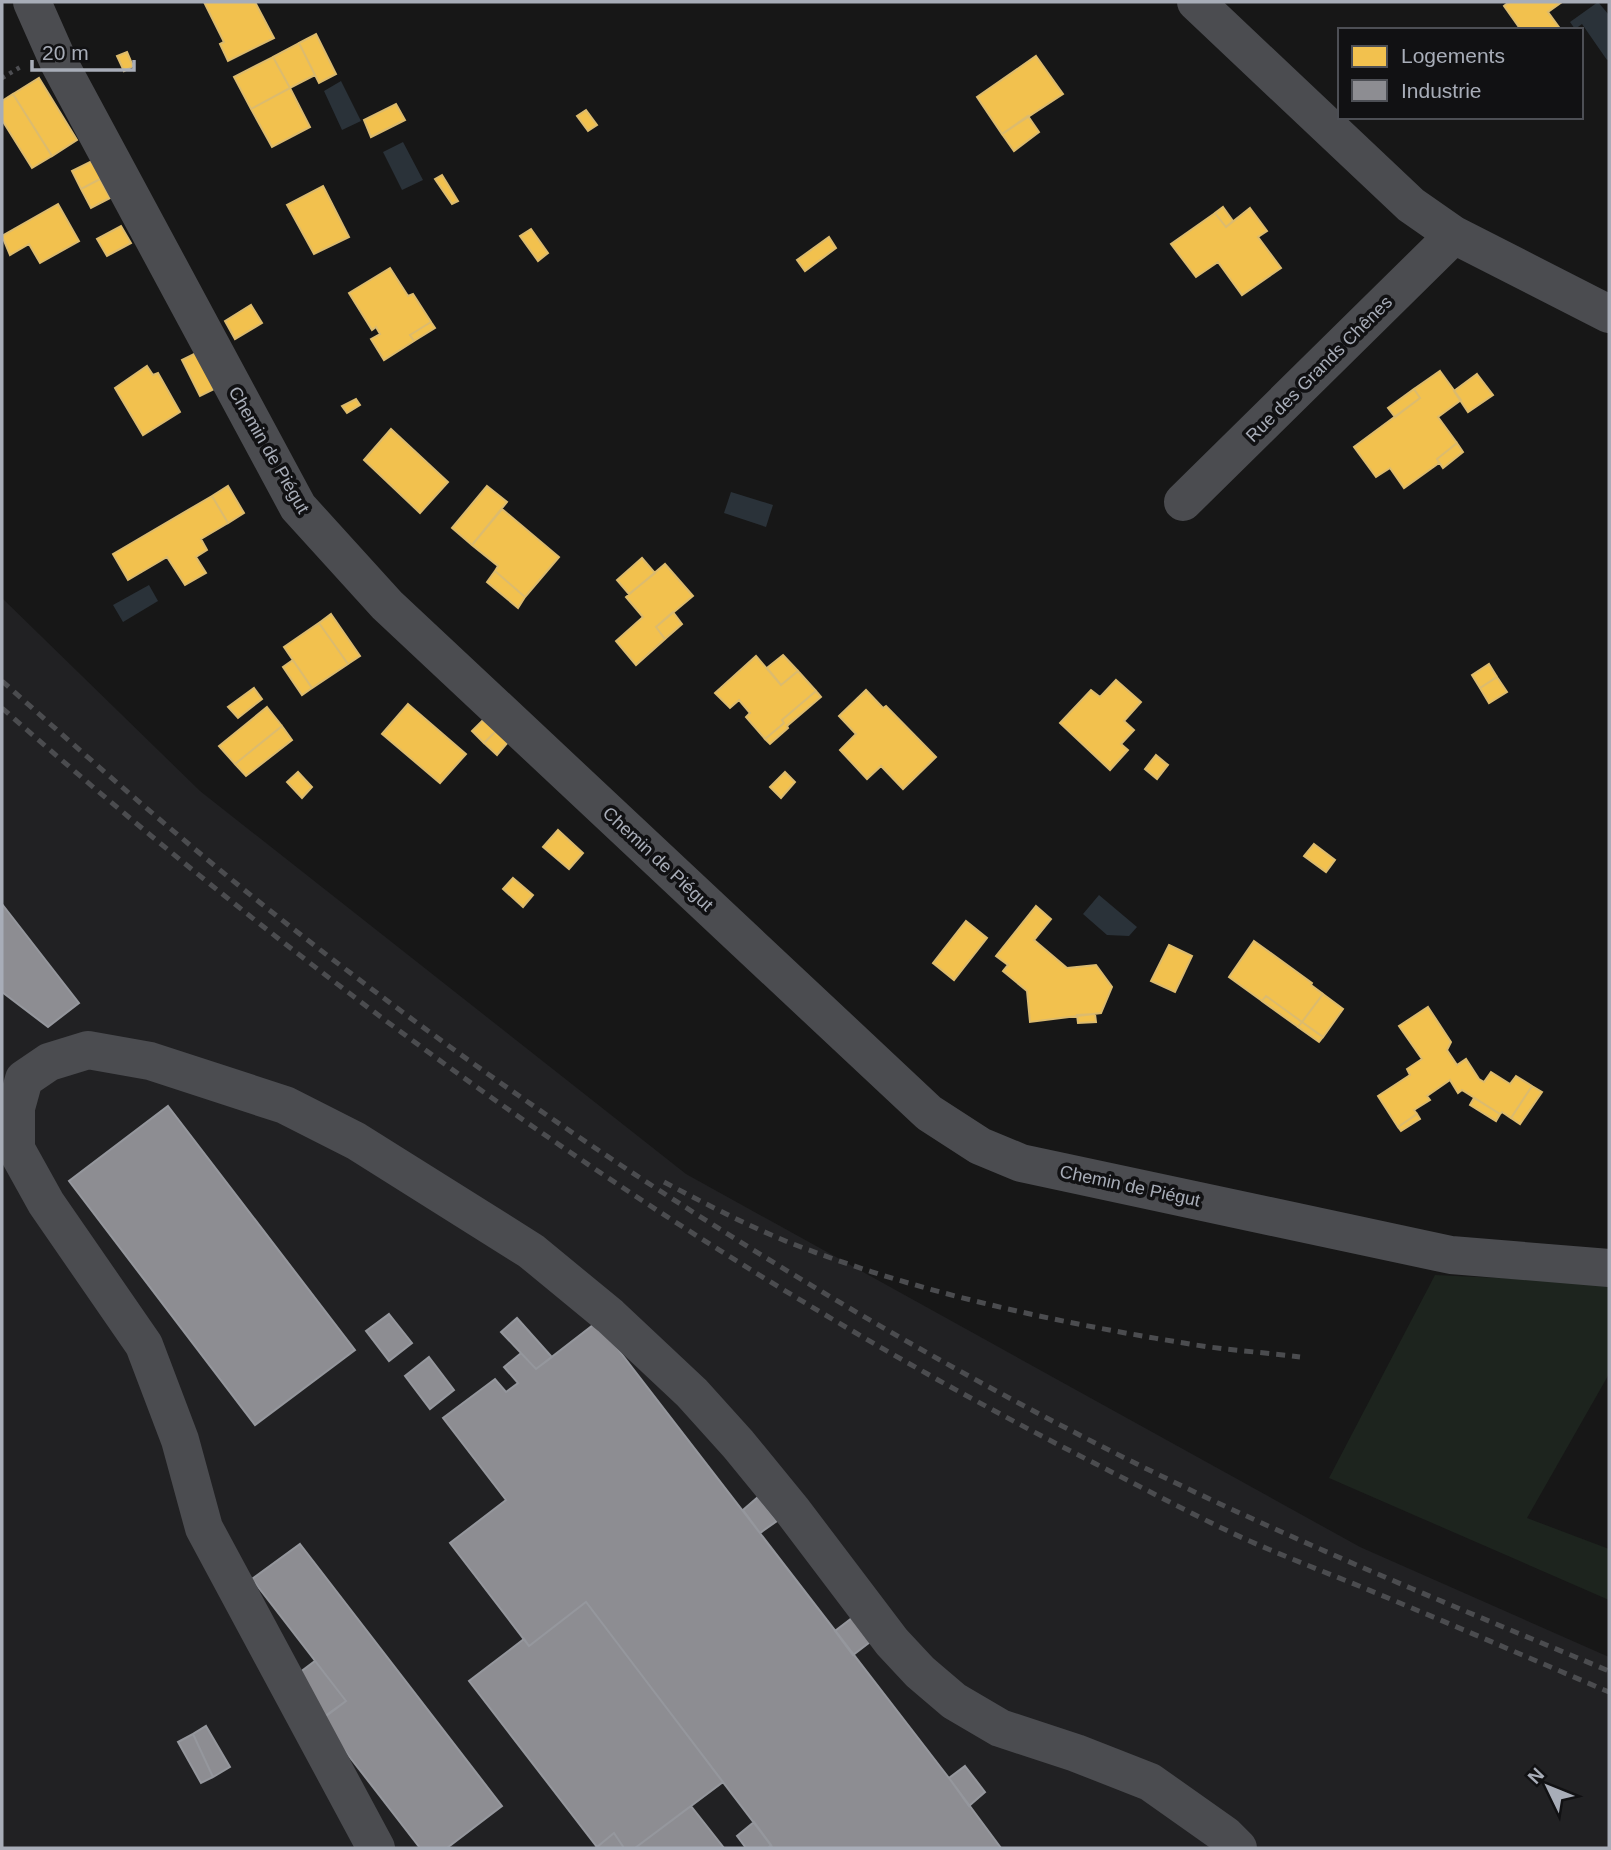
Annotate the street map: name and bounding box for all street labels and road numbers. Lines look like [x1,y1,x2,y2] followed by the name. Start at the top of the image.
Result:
[1242,292,1396,446] street label: Rue des Grands Chênes
[225,383,313,517] street label: Chemin de Piégut
[599,803,717,915] street label: Chemin de Piégut
[1058,1161,1202,1211] street label: Chemin de Piégut

